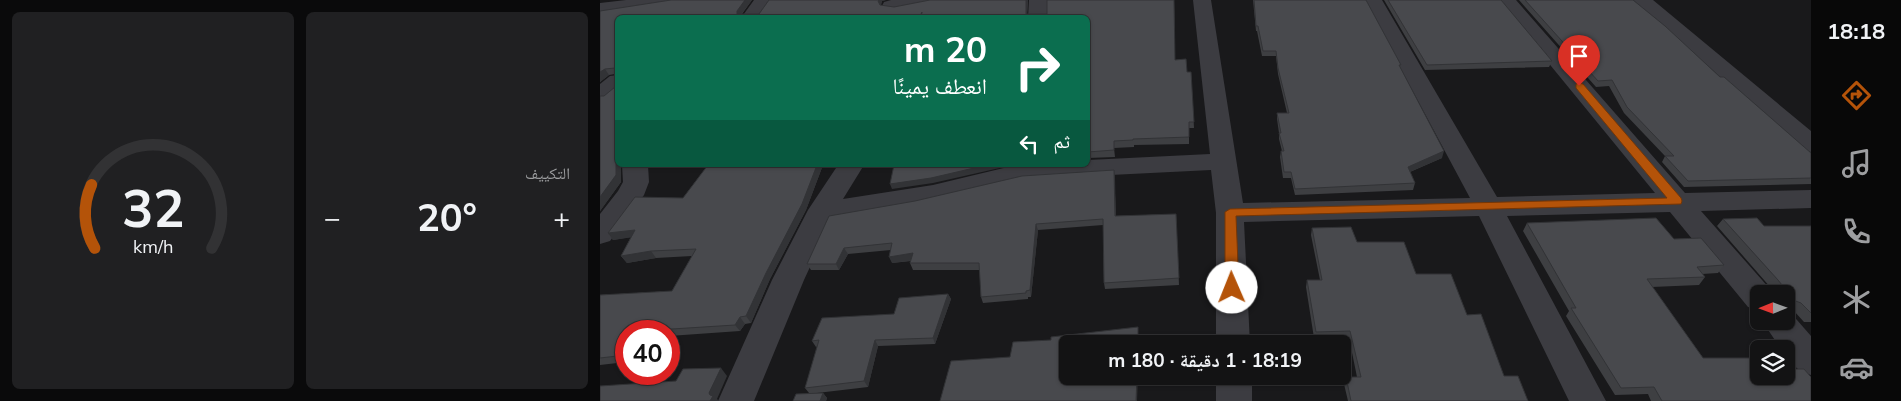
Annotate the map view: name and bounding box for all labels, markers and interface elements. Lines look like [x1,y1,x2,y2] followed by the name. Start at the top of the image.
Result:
[1827,17,1885,45] text: 18:18
[904,27,987,71] text: 20 m
[1005,35,1070,100] icon: right
[1558,35,1600,86] pin
[1565,42,1593,70] icon: arrive
[893,72,987,100] text: انعطف يمينًا
[1839,78,1874,113] icon: directions
[1053,129,1070,153] text: ثم
[1015,130,1043,158] icon: left
[1839,146,1874,181] icon: music
[525,163,570,183] text: التكييف
[122,175,184,240] text: 32
[417,193,477,241] text: 20°
[324,200,341,235] text: −
[553,200,570,235] text: +
[1839,214,1874,249] icon: phone
[133,235,173,257] text: km/h
[1205,261,1257,313] position arrow
[1839,282,1874,317] icon: climate
[1750,285,1795,330] north arrow
[1750,285,1795,385] map controls
[615,320,680,385] speed limit sign: 40
[1750,340,1795,385] button: layers
[1108,348,1302,372] text: 18:19 · 1 دقيقة · 180 m
[1839,350,1874,385] icon: car

